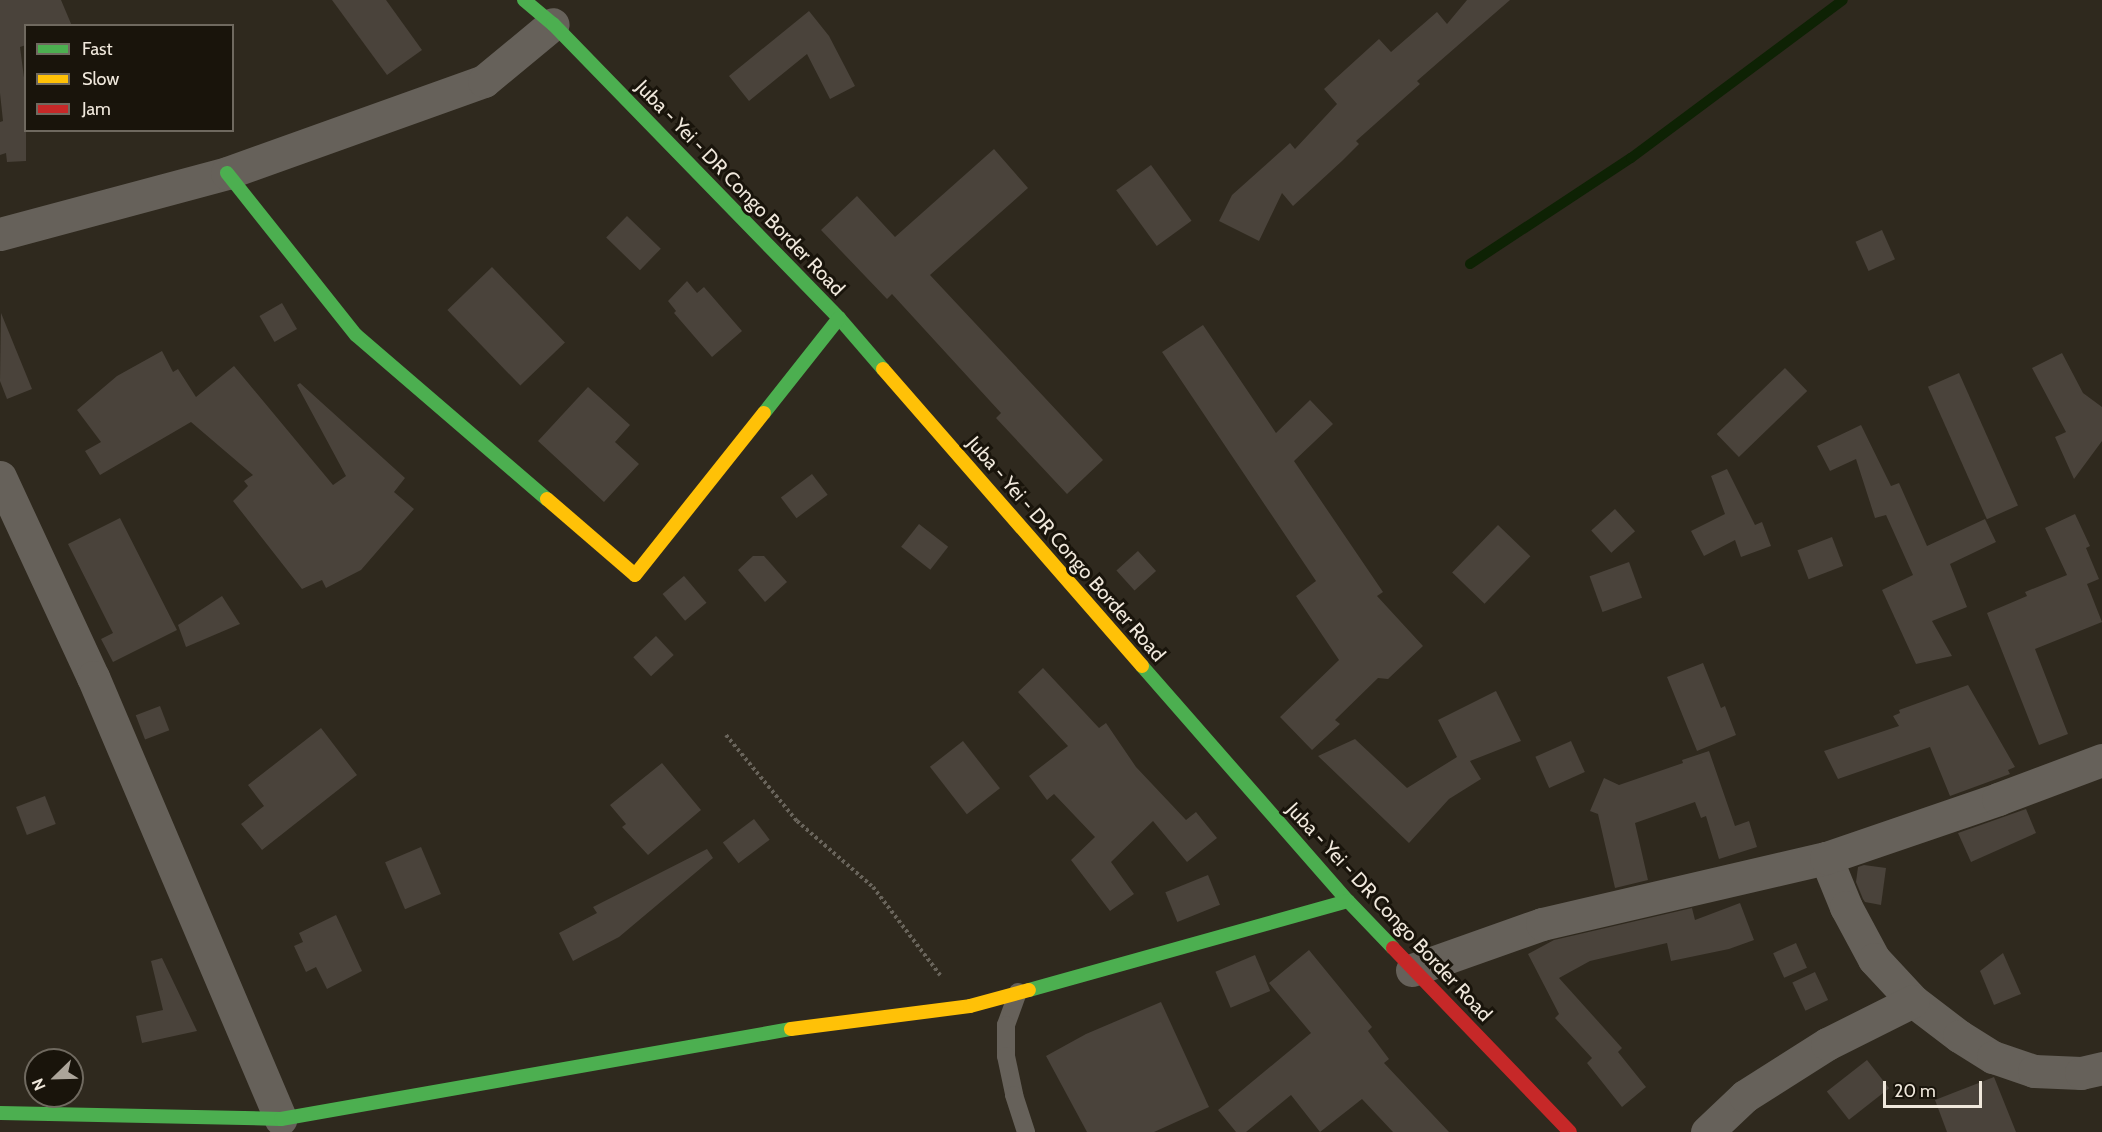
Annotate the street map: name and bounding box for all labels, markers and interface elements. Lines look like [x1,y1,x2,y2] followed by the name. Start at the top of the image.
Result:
[24,24,234,132] legend
[82,38,113,60] text: Fast
[82,68,119,90] text: Slow
[630,75,850,301] street label: Juba - Yei - DR Congo Border Road
[82,98,111,120] text: Jam
[962,432,1170,666] street label: Juba - Yei - DR Congo Border Road
[1281,798,1497,1026] street label: Juba - Yei - DR Congo Border Road
[24,1048,84,1108] north arrow
[1886,1069,1985,1107] scale bar
[28,1076,50,1093] text: N
[1894,1080,1936,1102] text: 20 m

